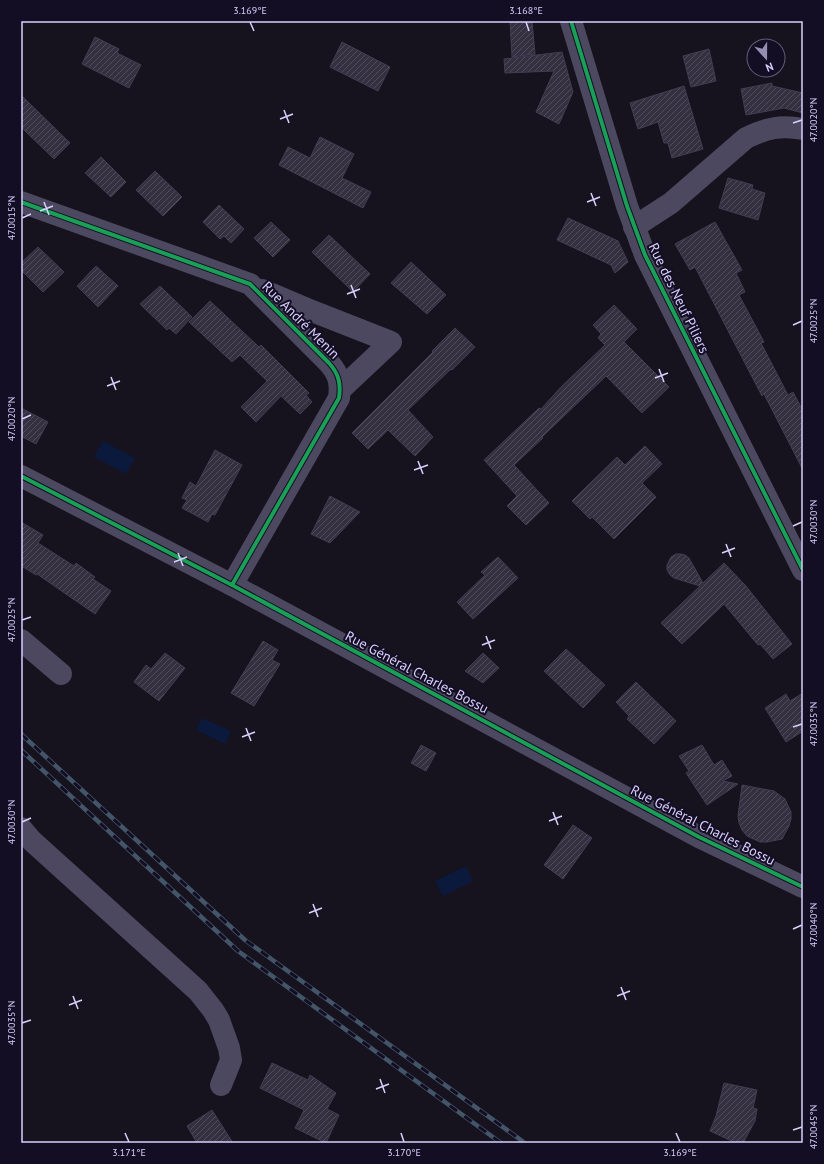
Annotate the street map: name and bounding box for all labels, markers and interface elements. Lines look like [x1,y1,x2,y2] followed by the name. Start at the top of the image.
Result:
[233,4,267,17] text: 3.169°E
[509,4,543,17] text: 3.168°E
[746,38,786,78] north arrow
[764,60,775,75] text: N
[807,98,820,142] text: 47.0020°N
[5,196,18,240] text: 47.0015°N
[645,240,714,356] street label: Rue des Neuf Piliers
[258,277,344,363] street label: Rue André Menin
[807,299,820,343] text: 47.0025°N
[5,397,18,441] text: 47.0020°N
[807,500,820,544] text: 47.0030°N
[5,598,18,642] text: 47.0025°N
[342,627,492,717] street label: Rue Général Charles Bossu
[807,702,820,746] text: 47.0035°N
[628,781,778,869] street label: Rue Général Charles Bossu
[5,800,18,844] text: 47.0030°N
[807,903,820,947] text: 47.0040°N
[5,1001,18,1045] text: 47.0035°N
[807,1105,820,1149] text: 47.0045°N
[112,1146,146,1159] text: 3.171°E
[387,1146,421,1159] text: 3.170°E
[663,1146,697,1159] text: 3.169°E

